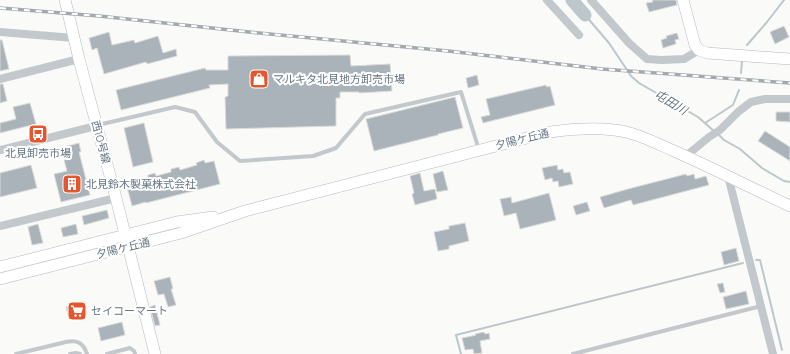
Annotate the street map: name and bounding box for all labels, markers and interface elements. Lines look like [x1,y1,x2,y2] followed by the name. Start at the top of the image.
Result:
[248,68,270,90] shop icon: マルキタ北見地方卸売市場
[273,72,405,86] place label: マルキタ北見地方卸売市場
[652,86,692,119] water label: 屯田川
[89,119,113,165] street label: 西10号線
[27,123,49,145] bus stop icon: 北見卸売市場
[494,126,550,152] street label: 夕陽ケ丘通
[5,146,71,160] place label: 北見卸売市場
[61,173,83,195] building icon: 北見鈴木製菓株式会社
[86,177,196,191] place label: 北見鈴木製菓株式会社
[95,235,151,261] street label: 夕陽ケ丘通
[66,300,88,322] supermarket icon: セイコーマート
[91,304,168,318] place label: セイコーマート

